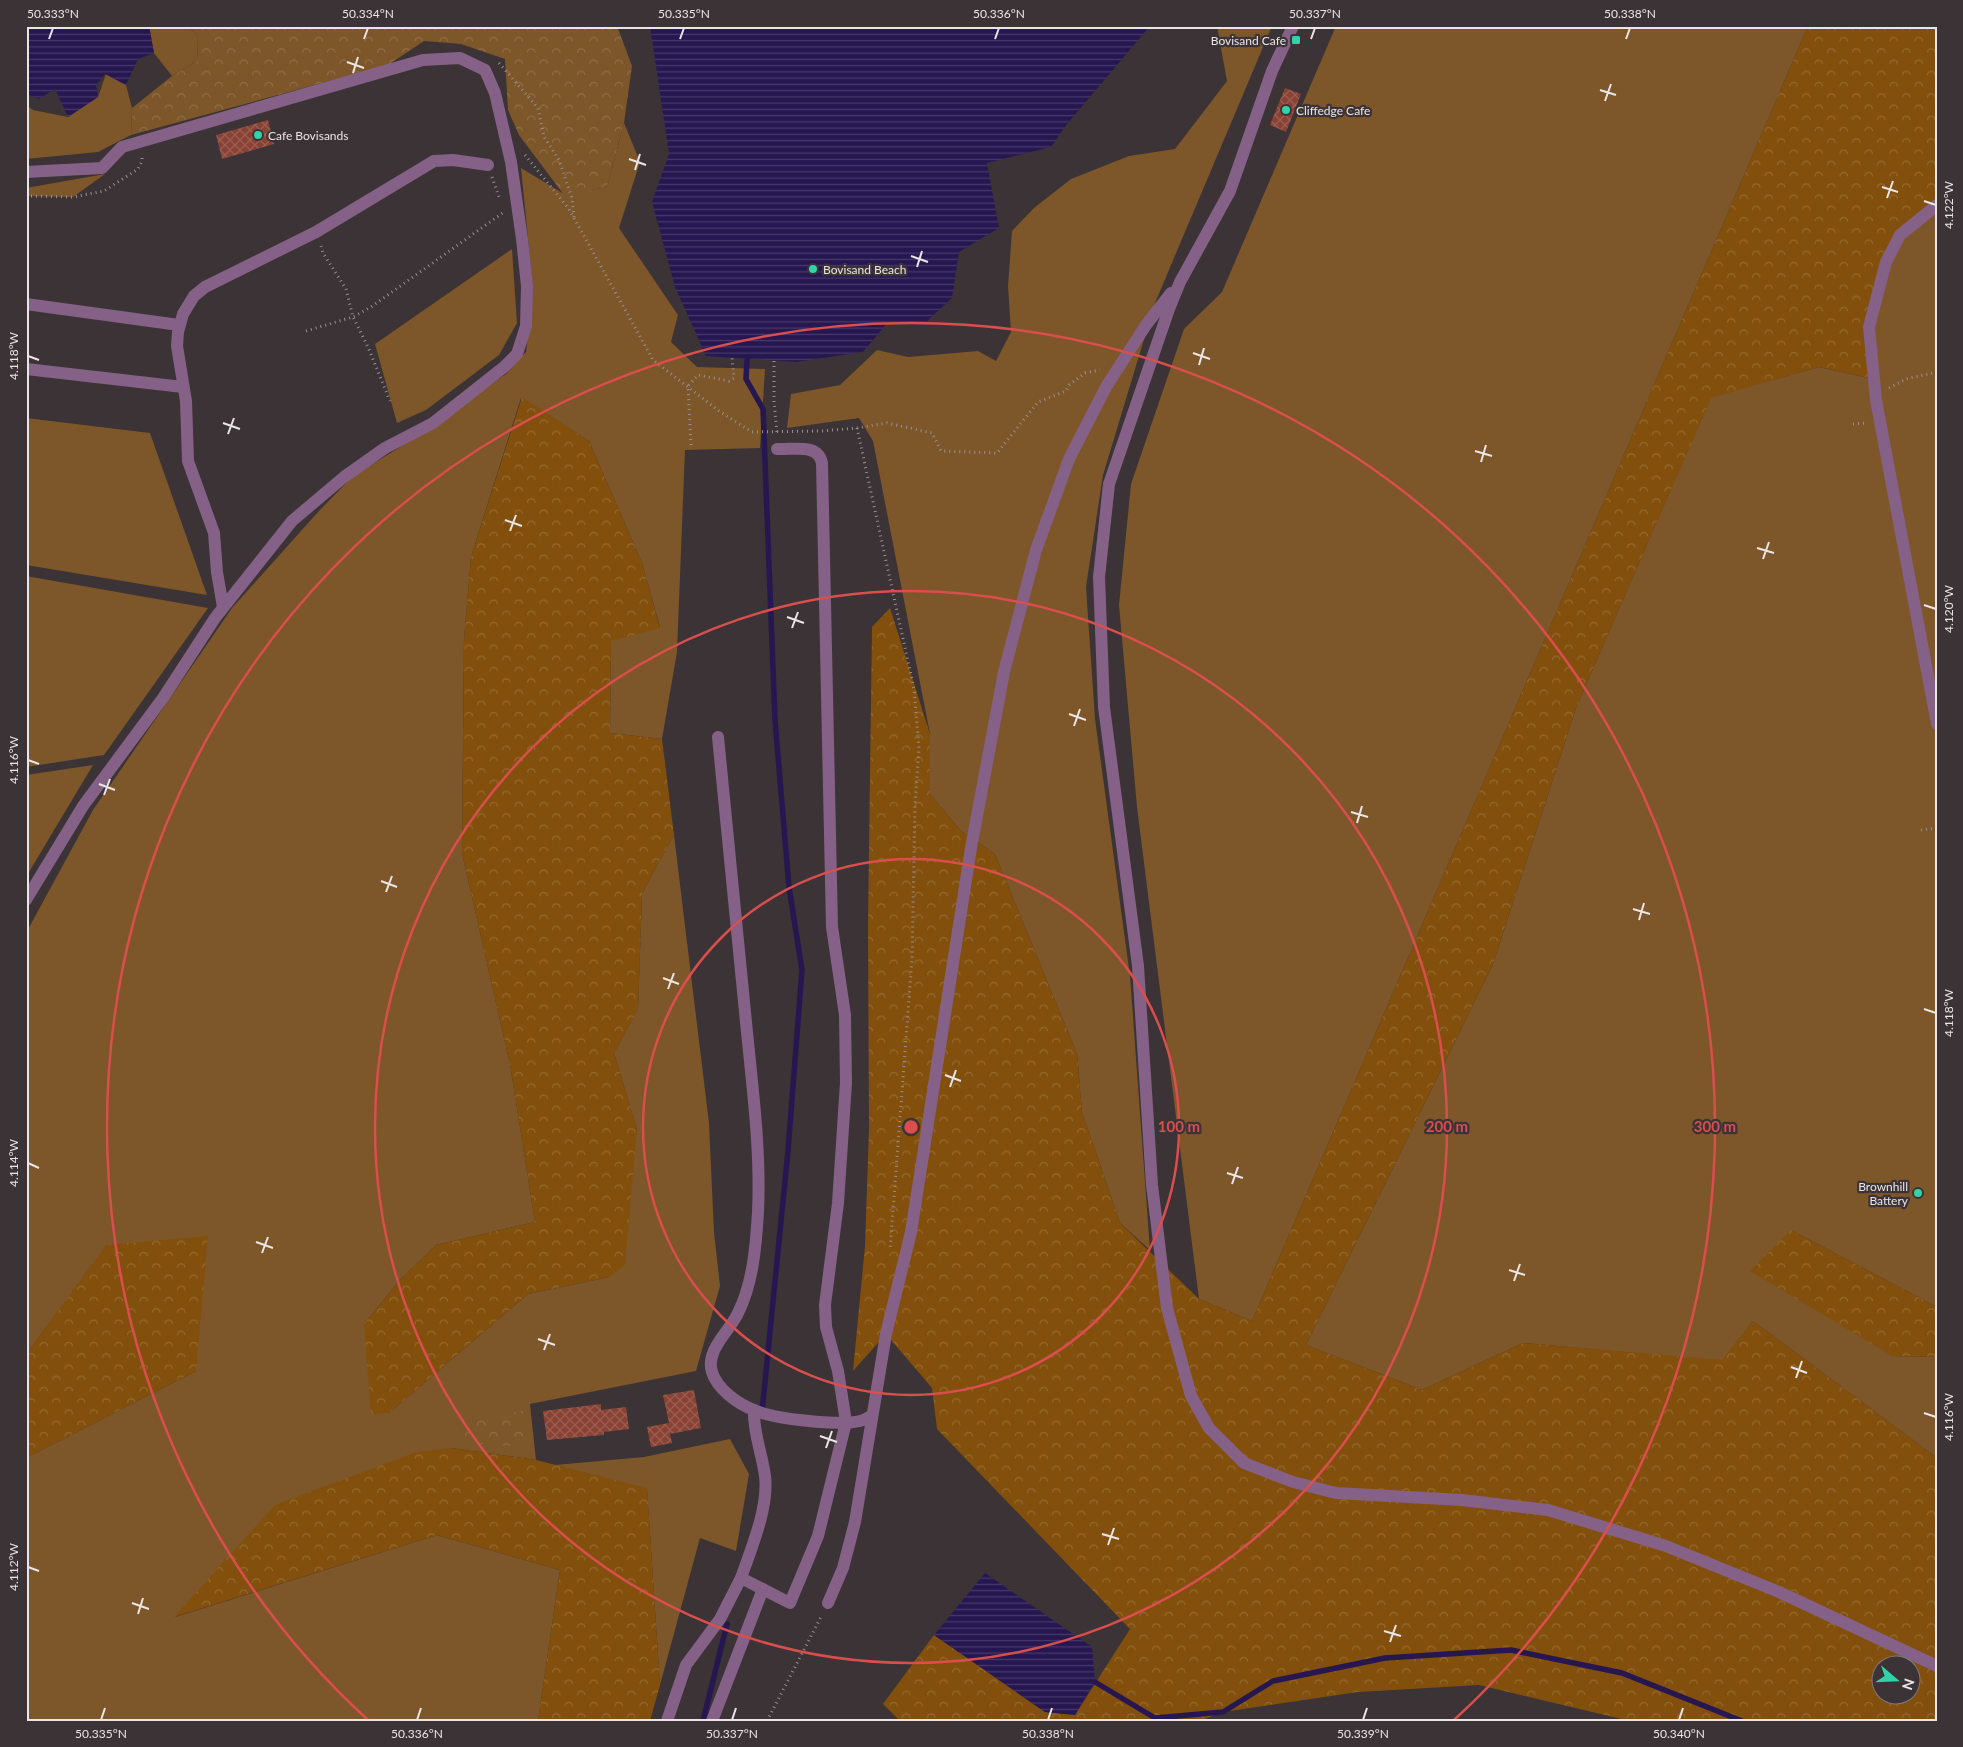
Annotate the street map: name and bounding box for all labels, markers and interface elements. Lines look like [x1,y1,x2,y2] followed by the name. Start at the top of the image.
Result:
[27,6,79,21] text: 50.333°N
[342,6,394,21] text: 50.334°N
[658,6,710,21] text: 50.335°N
[973,6,1025,21] text: 50.336°N
[1289,6,1341,21] text: 50.337°N
[1604,6,1656,21] text: 50.338°N
[1211,33,1286,48] place label: Bovisand Cafe
[1290,34,1302,46] marker: Bovisand Cafe
[1296,103,1370,118] place label: Cliffedge Cafe
[1280,104,1292,116] marker: Cliffedge Cafe
[268,128,348,143] place label: Cafe Bovisands
[252,129,264,141] marker: Cafe Bovisands
[1941,180,1956,229] text: 4.122°W
[823,262,906,277] place label: Bovisand Beach
[807,263,819,275] marker: Bovisand Beach
[6,331,21,380] text: 4.118°W
[1941,584,1956,633] text: 4.120°W
[6,735,21,784] text: 4.116°W
[1941,988,1956,1037] text: 4.118°W
[1158,1117,1200,1135] text: 100 m
[1426,1117,1468,1135] text: 200 m
[1694,1117,1736,1135] text: 300 m
[902,1118,920,1136] centre of rings
[6,1138,21,1187] text: 4.114°W
[1858,1179,1909,1208] place label: Brownhill Battery
[1912,1187,1924,1199] marker: Brownhill Battery
[1941,1392,1956,1441] text: 4.116°W
[6,1542,21,1591] text: 4.112°W
[1870,1654,1920,1704] north arrow
[1899,1677,1919,1692] text: N
[75,1726,127,1741] text: 50.335°N
[391,1726,443,1741] text: 50.336°N
[706,1726,758,1741] text: 50.337°N
[1022,1726,1074,1741] text: 50.338°N
[1337,1726,1389,1741] text: 50.339°N
[1653,1726,1705,1741] text: 50.340°N

